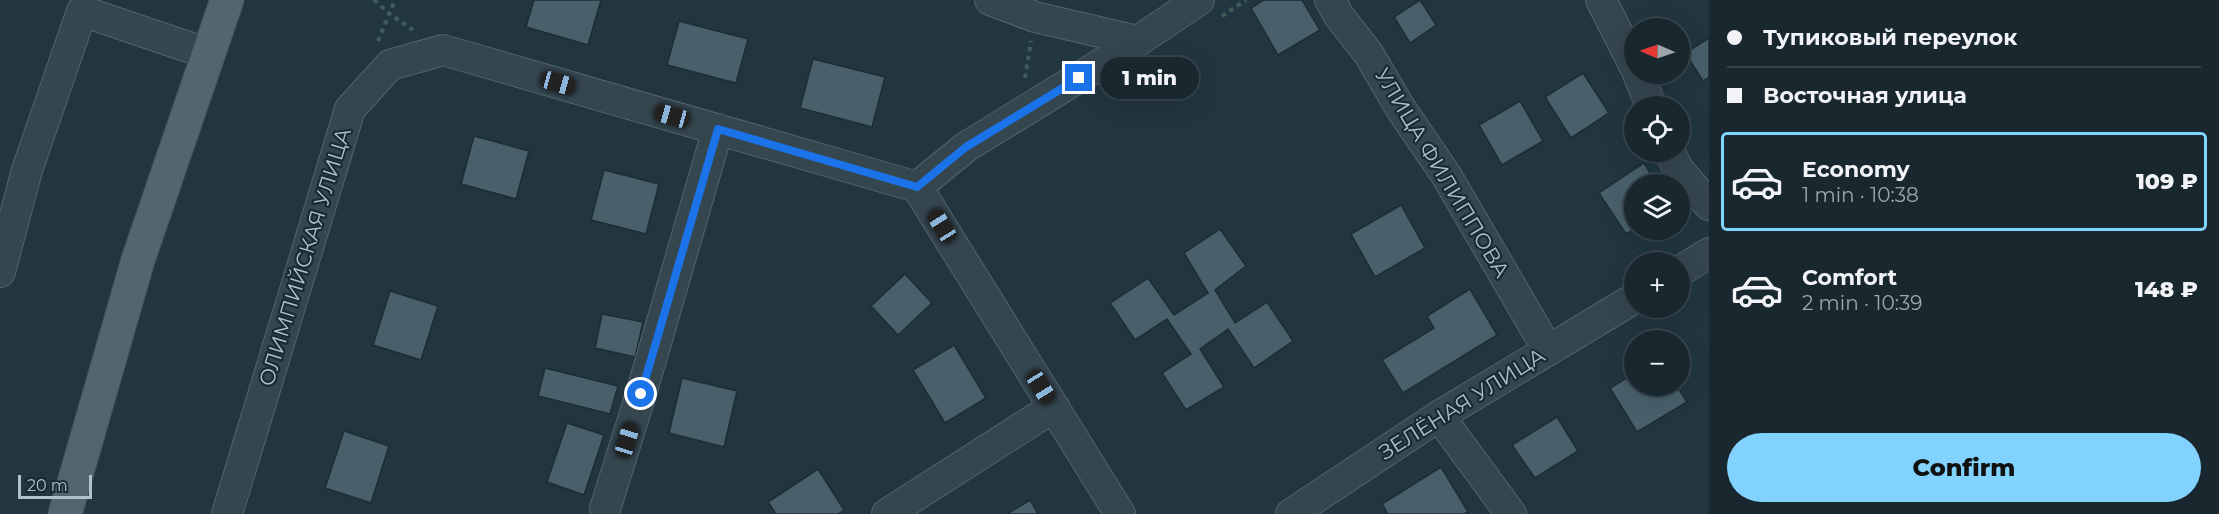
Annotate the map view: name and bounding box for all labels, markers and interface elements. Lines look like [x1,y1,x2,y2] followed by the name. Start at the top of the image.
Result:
[1624,18,1690,84] north arrow
[1624,18,1690,396] map controls
[1763,24,2017,51] text: Тупиковый переулок
[1100,57,1199,99] callout: 1 min
[1370,63,1515,282] street label: УЛИЦА ФИЛИППОВА
[1065,64,1092,91] route end
[1122,66,1177,90] text: 1 min
[538,69,578,97] car
[1763,82,1967,109] text: Восточная улица
[1624,96,1690,162] button: locate
[652,102,692,130] car
[253,124,356,389] street label: ОЛИМПИЙСКАЯ УЛИЦА
[1730,155,1784,209] icon: car
[1802,156,1910,183] text: Economy
[2136,168,2198,195] text: 109 ₽
[1624,174,1690,240] button: layers
[1802,183,1919,207] text: 1 min · 10:38
[925,206,959,246] car
[1624,252,1690,318] button: +
[1730,263,1784,317] icon: car
[1802,264,1897,291] text: Comfort
[2135,276,2198,303] text: 148 ₽
[1802,291,1922,315] text: 2 min · 10:39
[1624,330,1690,396] button: −
[1374,342,1550,465] street label: ЗЕЛЁНАЯ УЛИЦА
[1024,367,1058,407] car
[627,380,654,407] route start
[613,420,641,460] car
[1727,433,2201,502] button: Confirm
[18,472,92,500] scale bar
[27,476,68,495] text: 20 m

